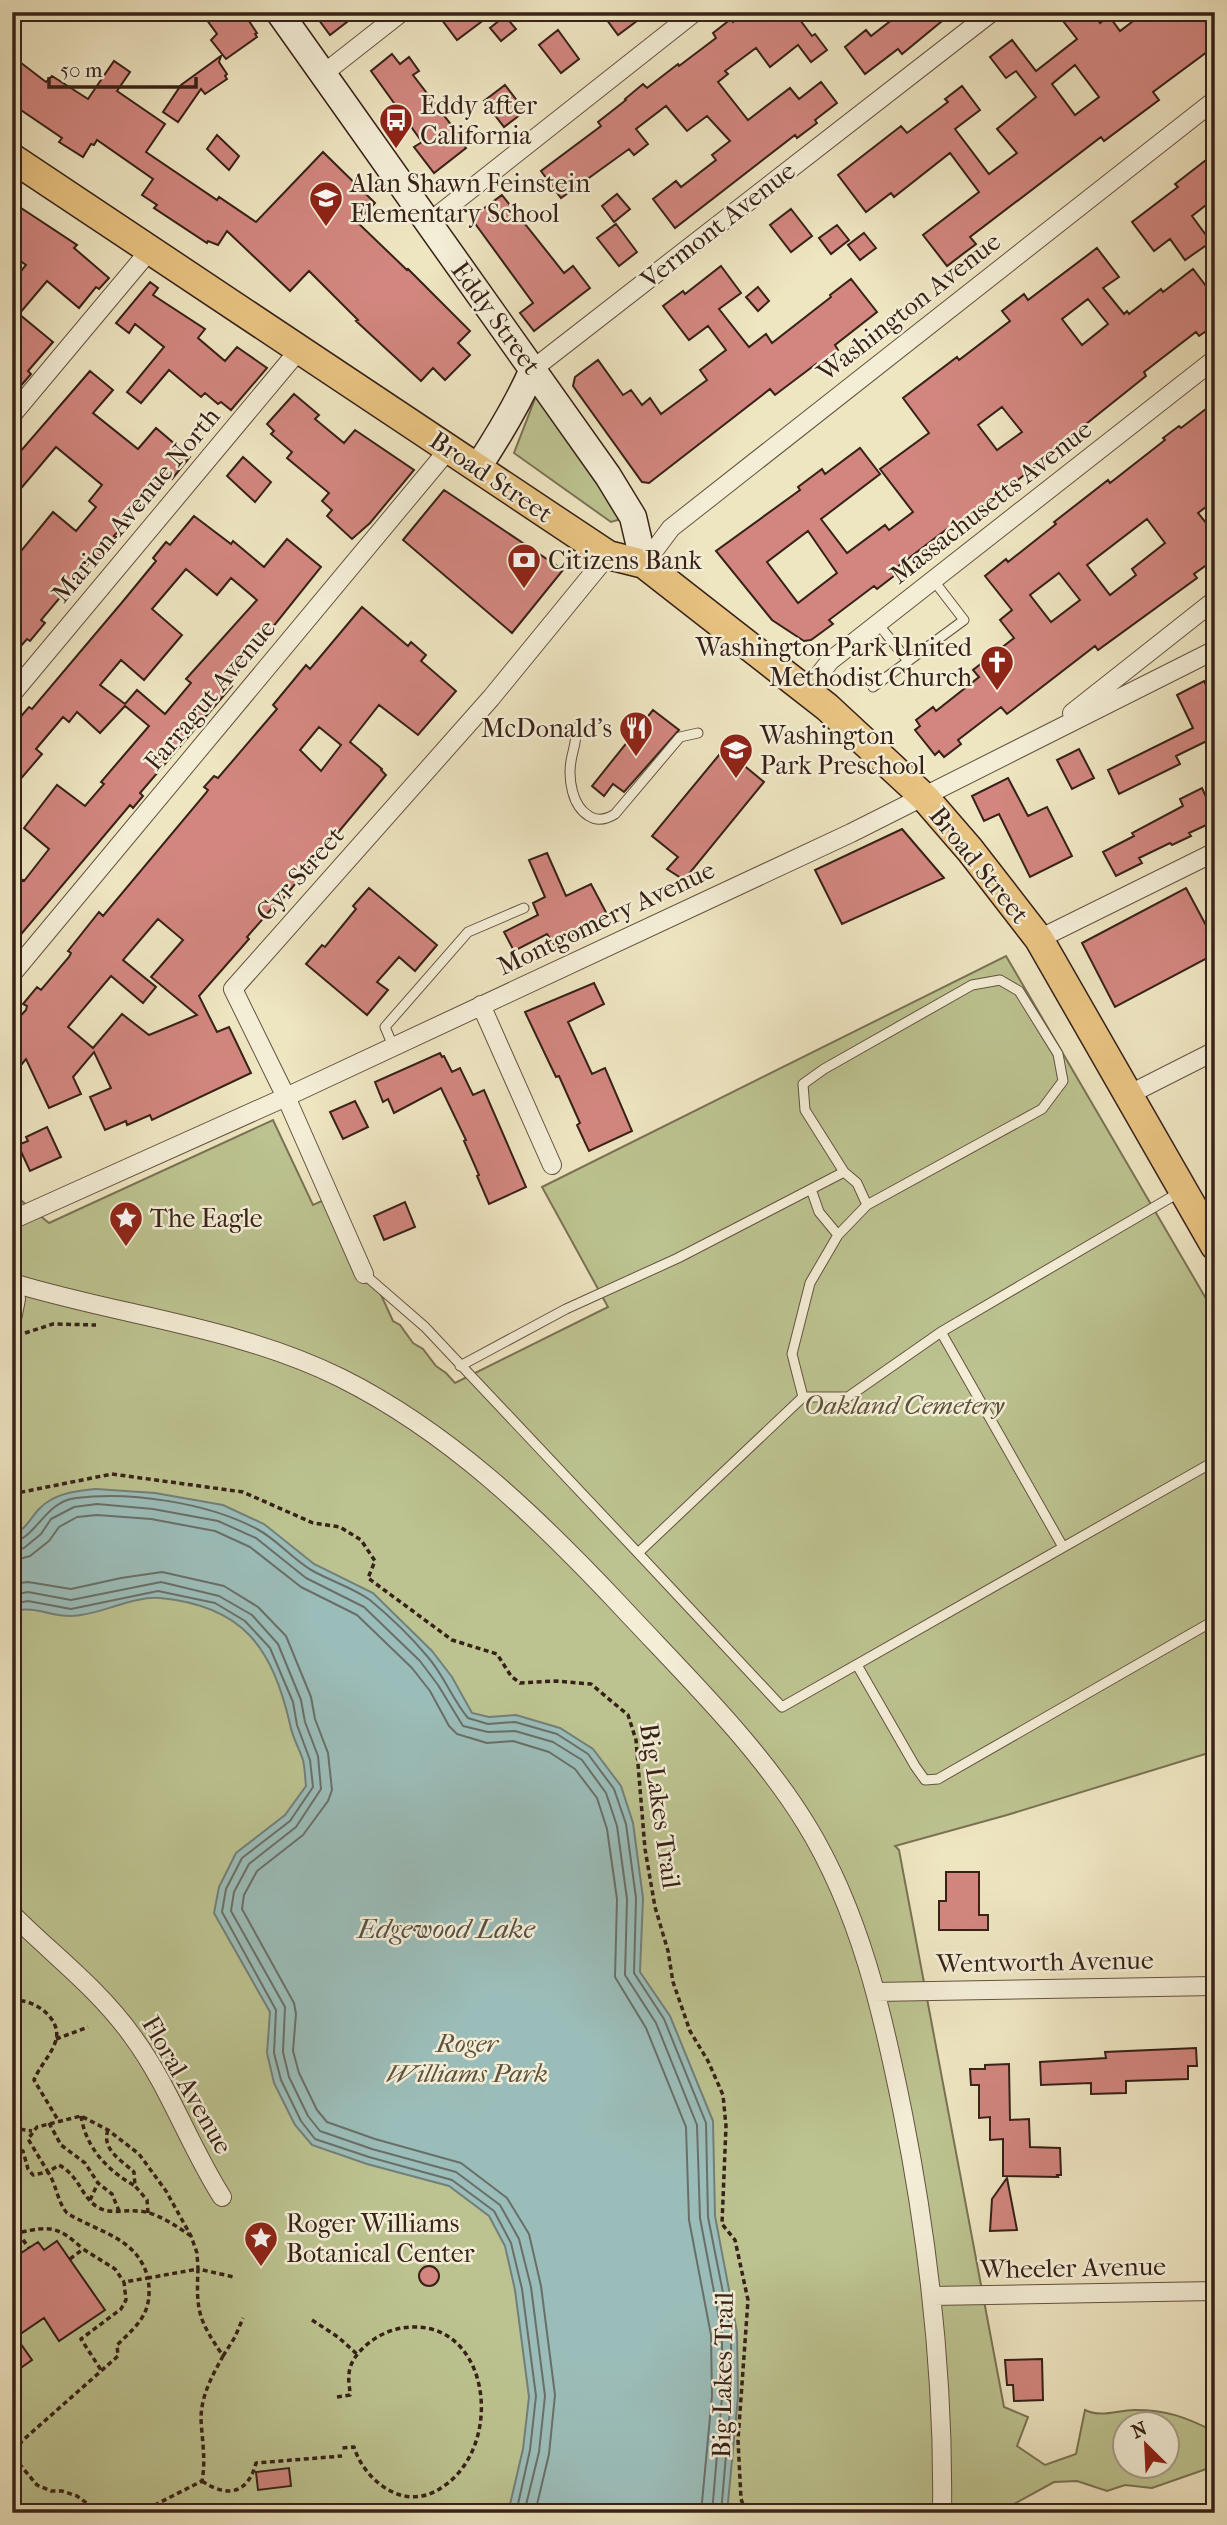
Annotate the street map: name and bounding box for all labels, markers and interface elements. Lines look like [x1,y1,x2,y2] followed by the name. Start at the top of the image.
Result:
[49,46,196,90] scale bar
[60,58,103,82] text: 50 m
[420,90,537,151] place label: Eddy after California
[377,101,415,150] bus stop icon: Eddy after California
[634,155,802,296] street label: Vermont Avenue
[349,168,590,229] place label: Alan Shawn Feinstein Elementary School
[307,179,345,228] school or university icon: Alan Shawn Feinstein Elementary School
[810,226,1007,389] street label: Washington Avenue
[445,256,548,381] street label: Eddy Street
[45,401,227,609] street label: Marion Avenue North
[884,414,1098,590] street label: Massachusetts Avenue
[424,425,559,530] street label: Broad Street
[505,541,543,590] bank icon: Citizens Bank
[548,545,702,576] place label: Citizens Bank
[138,613,282,777] street label: Farragut Avenue
[695,632,973,693] place label: Washington Park United Methodist Church
[978,643,1016,692] church icon: Washington Park United Methodist Church
[617,709,655,758] restaurant icon: McDonald's
[481,713,612,744] place label: McDonald's
[759,720,926,781] place label: Washington Park Preschool
[717,731,755,780] school or university icon: Washington Park Preschool
[922,800,1036,930] street label: Broad Street
[249,820,351,928] street label: Cyr Street
[492,854,720,982] street label: Montgomery Avenue
[107,1199,145,1248] place icon: The Eagle
[150,1203,263,1234] place label: The Eagle
[804,1390,1005,1421] park label: Oakland Cemetery
[633,1721,687,1891] street label: Big Lakes Trail
[355,1912,535,1945] water label: Edgewood Lake
[935,1945,1154,1979] street label: Wentworth Avenue
[135,2011,239,2160] street label: Floral Avenue
[386,2028,548,2089] park label: Roger Williams Park
[286,2208,475,2269] place label: Roger Williams Botanical Center
[242,2219,280,2268] place icon: Roger Williams Botanical Center
[979,2251,1166,2285] street label: Wheeler Avenue
[706,2292,740,2458] street label: Big Lakes Trail
[1112,2410,1182,2480] north arrow
[1128,2417,1151,2443] text: N

